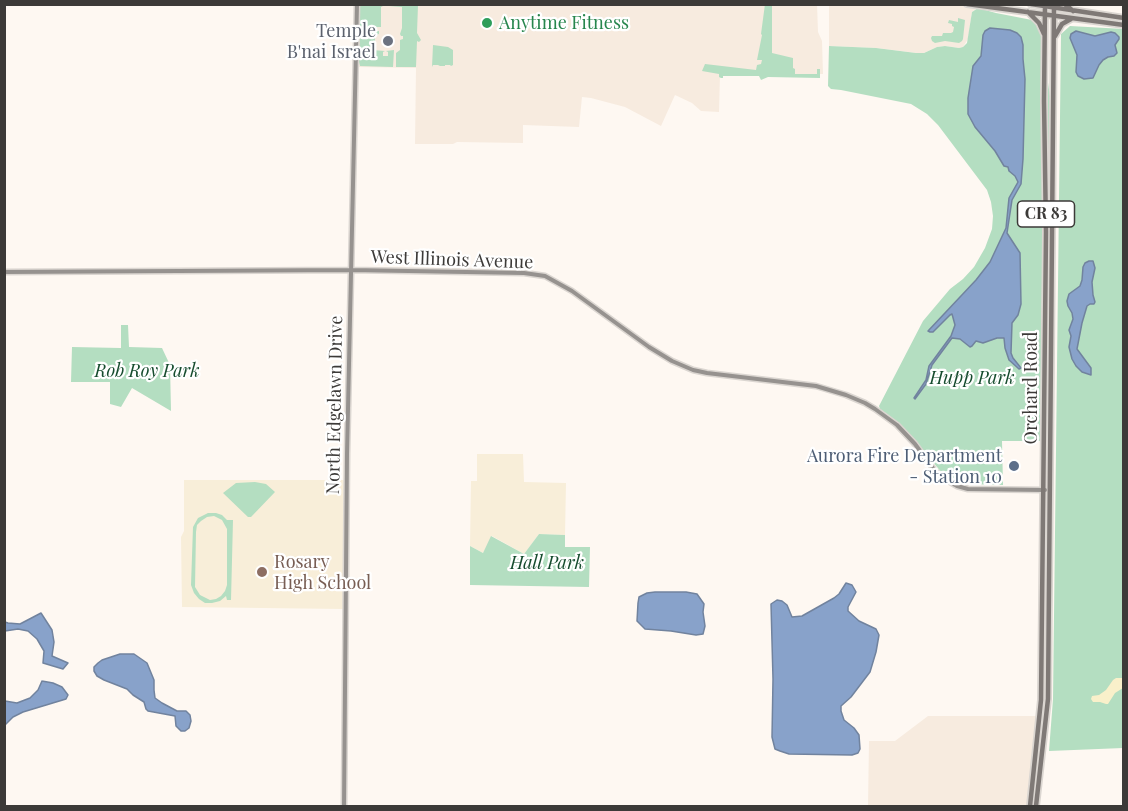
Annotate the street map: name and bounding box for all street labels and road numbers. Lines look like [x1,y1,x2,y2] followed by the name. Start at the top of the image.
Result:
[1018,201,1074,227] road number: CR 83
[370,246,534,274] street label: West Illinois Avenue
[323,315,347,495] street label: North Edgelawn Drive
[1020,332,1042,444] street label: Orchard Road

